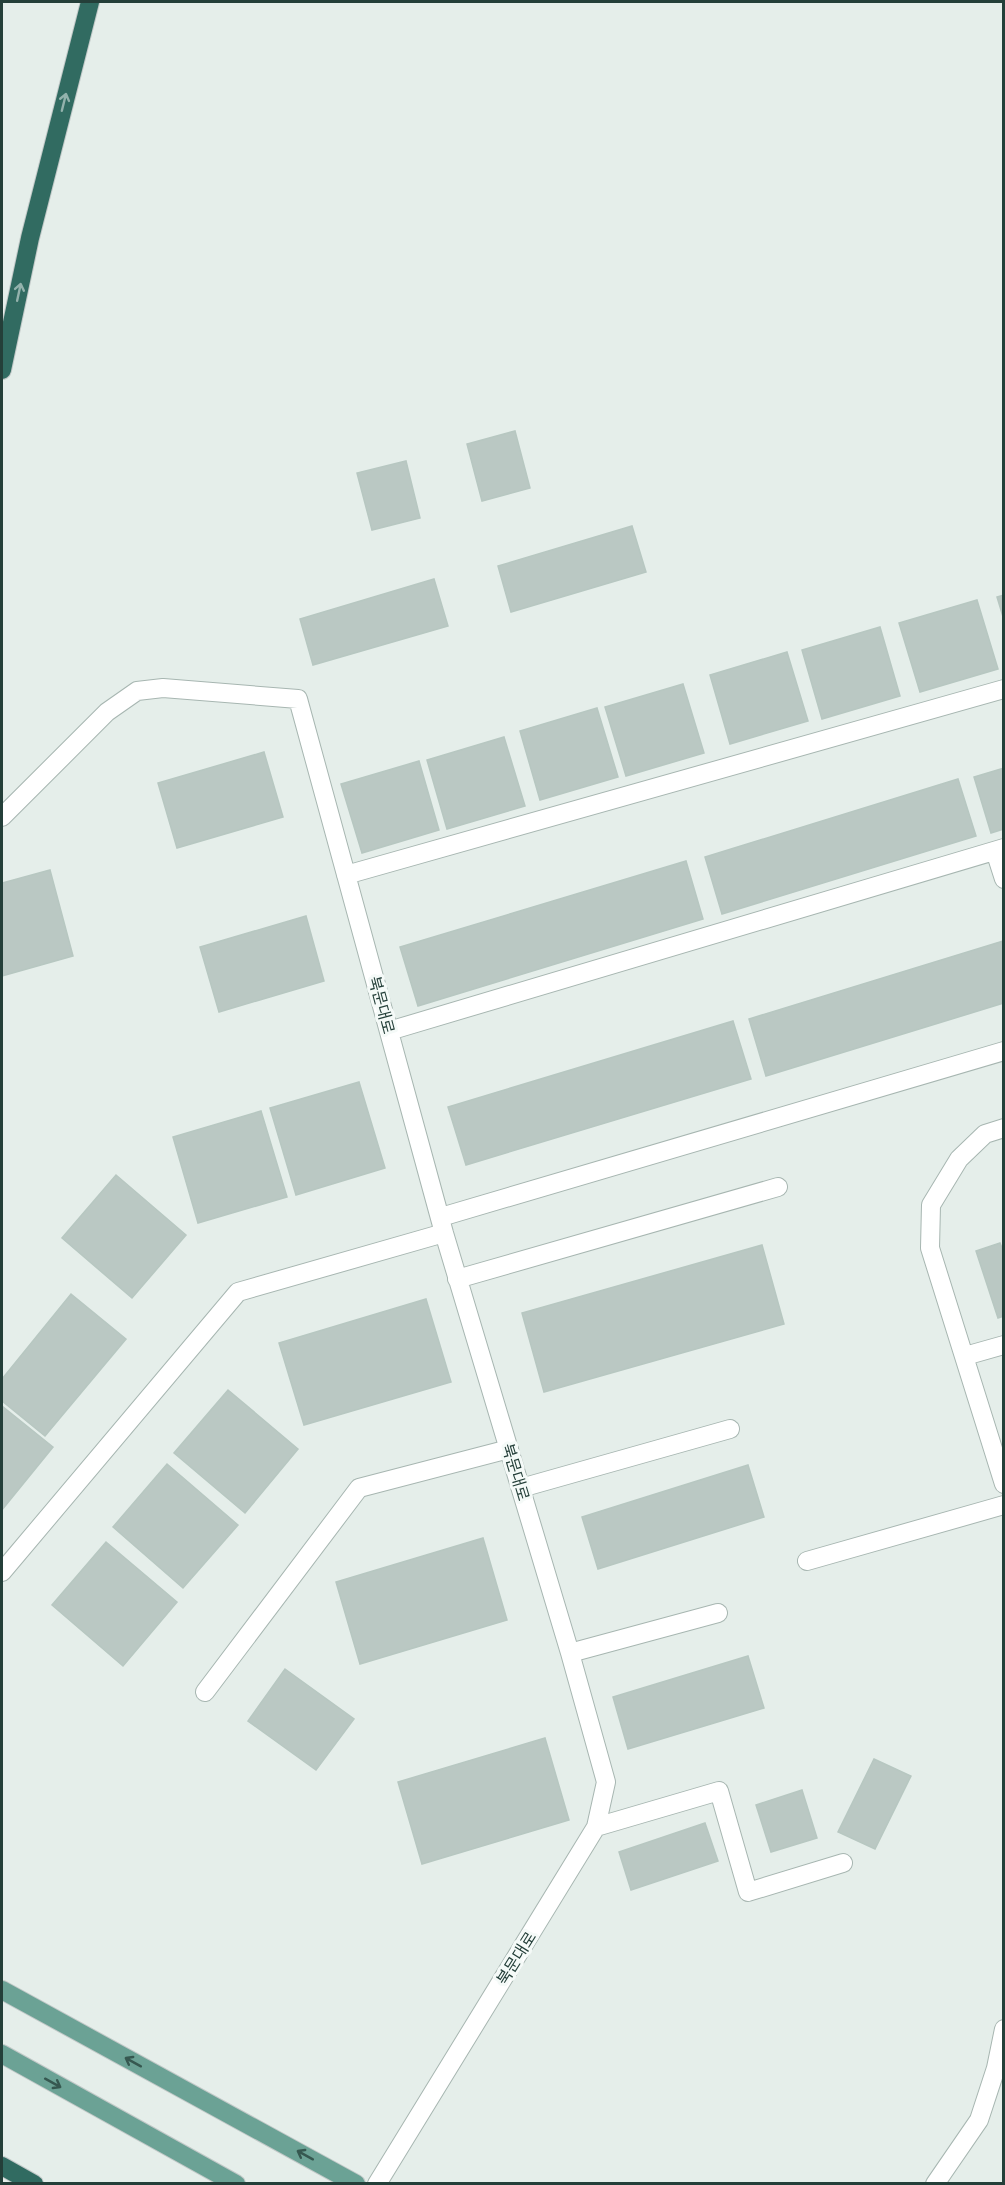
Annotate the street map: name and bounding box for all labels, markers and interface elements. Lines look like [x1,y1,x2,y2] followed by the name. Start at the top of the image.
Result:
[59,93,71,112] one-way arrow
[13,283,25,302] one-way arrow
[364,974,400,1037] street label: 북문대로
[497,1441,535,1504] street label: 북문대로
[491,1927,541,1989] street label: 북문대로
[125,2056,143,2067] one-way arrow
[44,2077,61,2089] one-way arrow
[296,2149,313,2161] one-way arrow

